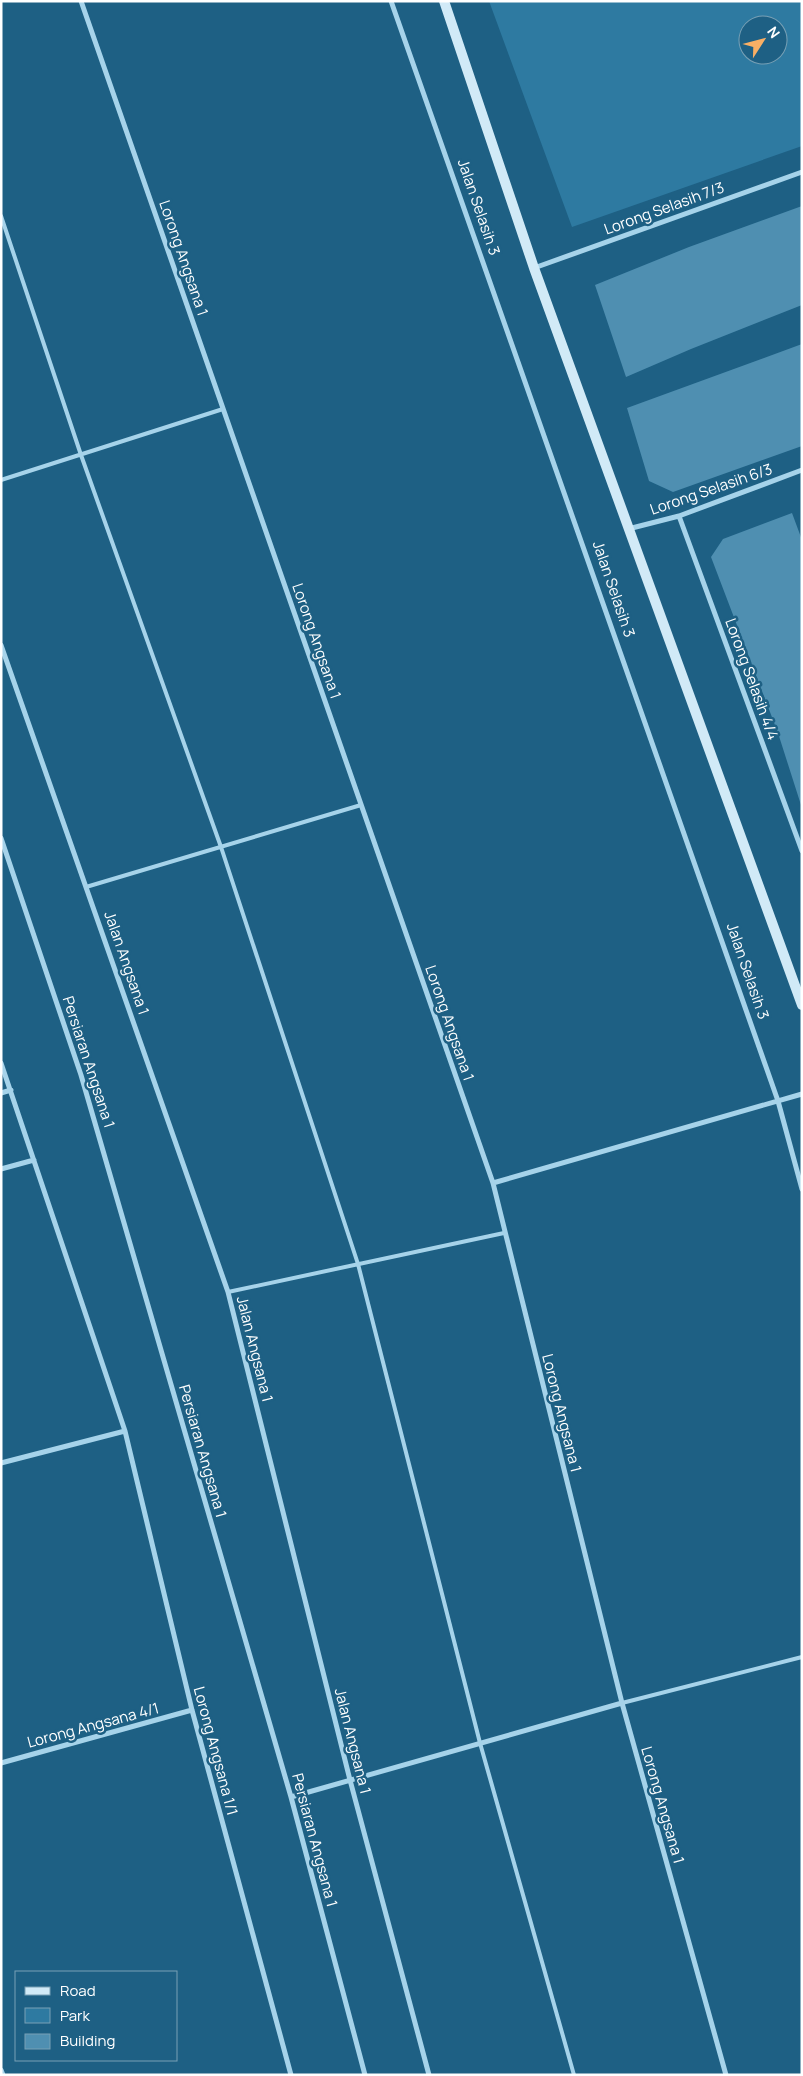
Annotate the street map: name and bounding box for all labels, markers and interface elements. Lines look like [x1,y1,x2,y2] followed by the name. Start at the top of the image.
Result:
[738,15,788,65] north arrow
[763,22,785,42] text: N
[453,156,505,258] street label: Jalan Selasih 3
[601,177,727,239] street label: Lorong Selasih 7/3
[154,197,214,319] street label: Lorong Angsana 1
[647,458,775,520] street label: Lorong Selasih 6/3
[588,538,640,640] street label: Jalan Selasih 3
[287,580,347,702] street label: Lorong Angsana 1
[720,615,784,743] street label: Lorong Selasih 4/4
[99,908,155,1018] street label: Jalan Angsana 1
[722,920,774,1022] street label: Jalan Selasih 3
[420,962,480,1084] street label: Lorong Angsana 1
[58,993,120,1131] street label: Persiaran Angsana 1
[232,1294,278,1404] street label: Jalan Angsana 1
[537,1352,587,1474] street label: Lorong Angsana 1
[174,1382,232,1520] street label: Persiaran Angsana 1
[189,1684,243,1818] street label: Lorong Angsana 1/1
[330,1686,376,1796] street label: Jalan Angsana 1
[25,1697,161,1753] street label: Lorong Angsana 4/1
[636,1744,690,1866] street label: Lorong Angsana 1
[287,1771,343,1909] street label: Persiaran Angsana 1
[15,1971,178,2061] legend
[60,1980,96,2001] text: Road
[60,2005,90,2026] text: Park
[60,2030,115,2051] text: Building

